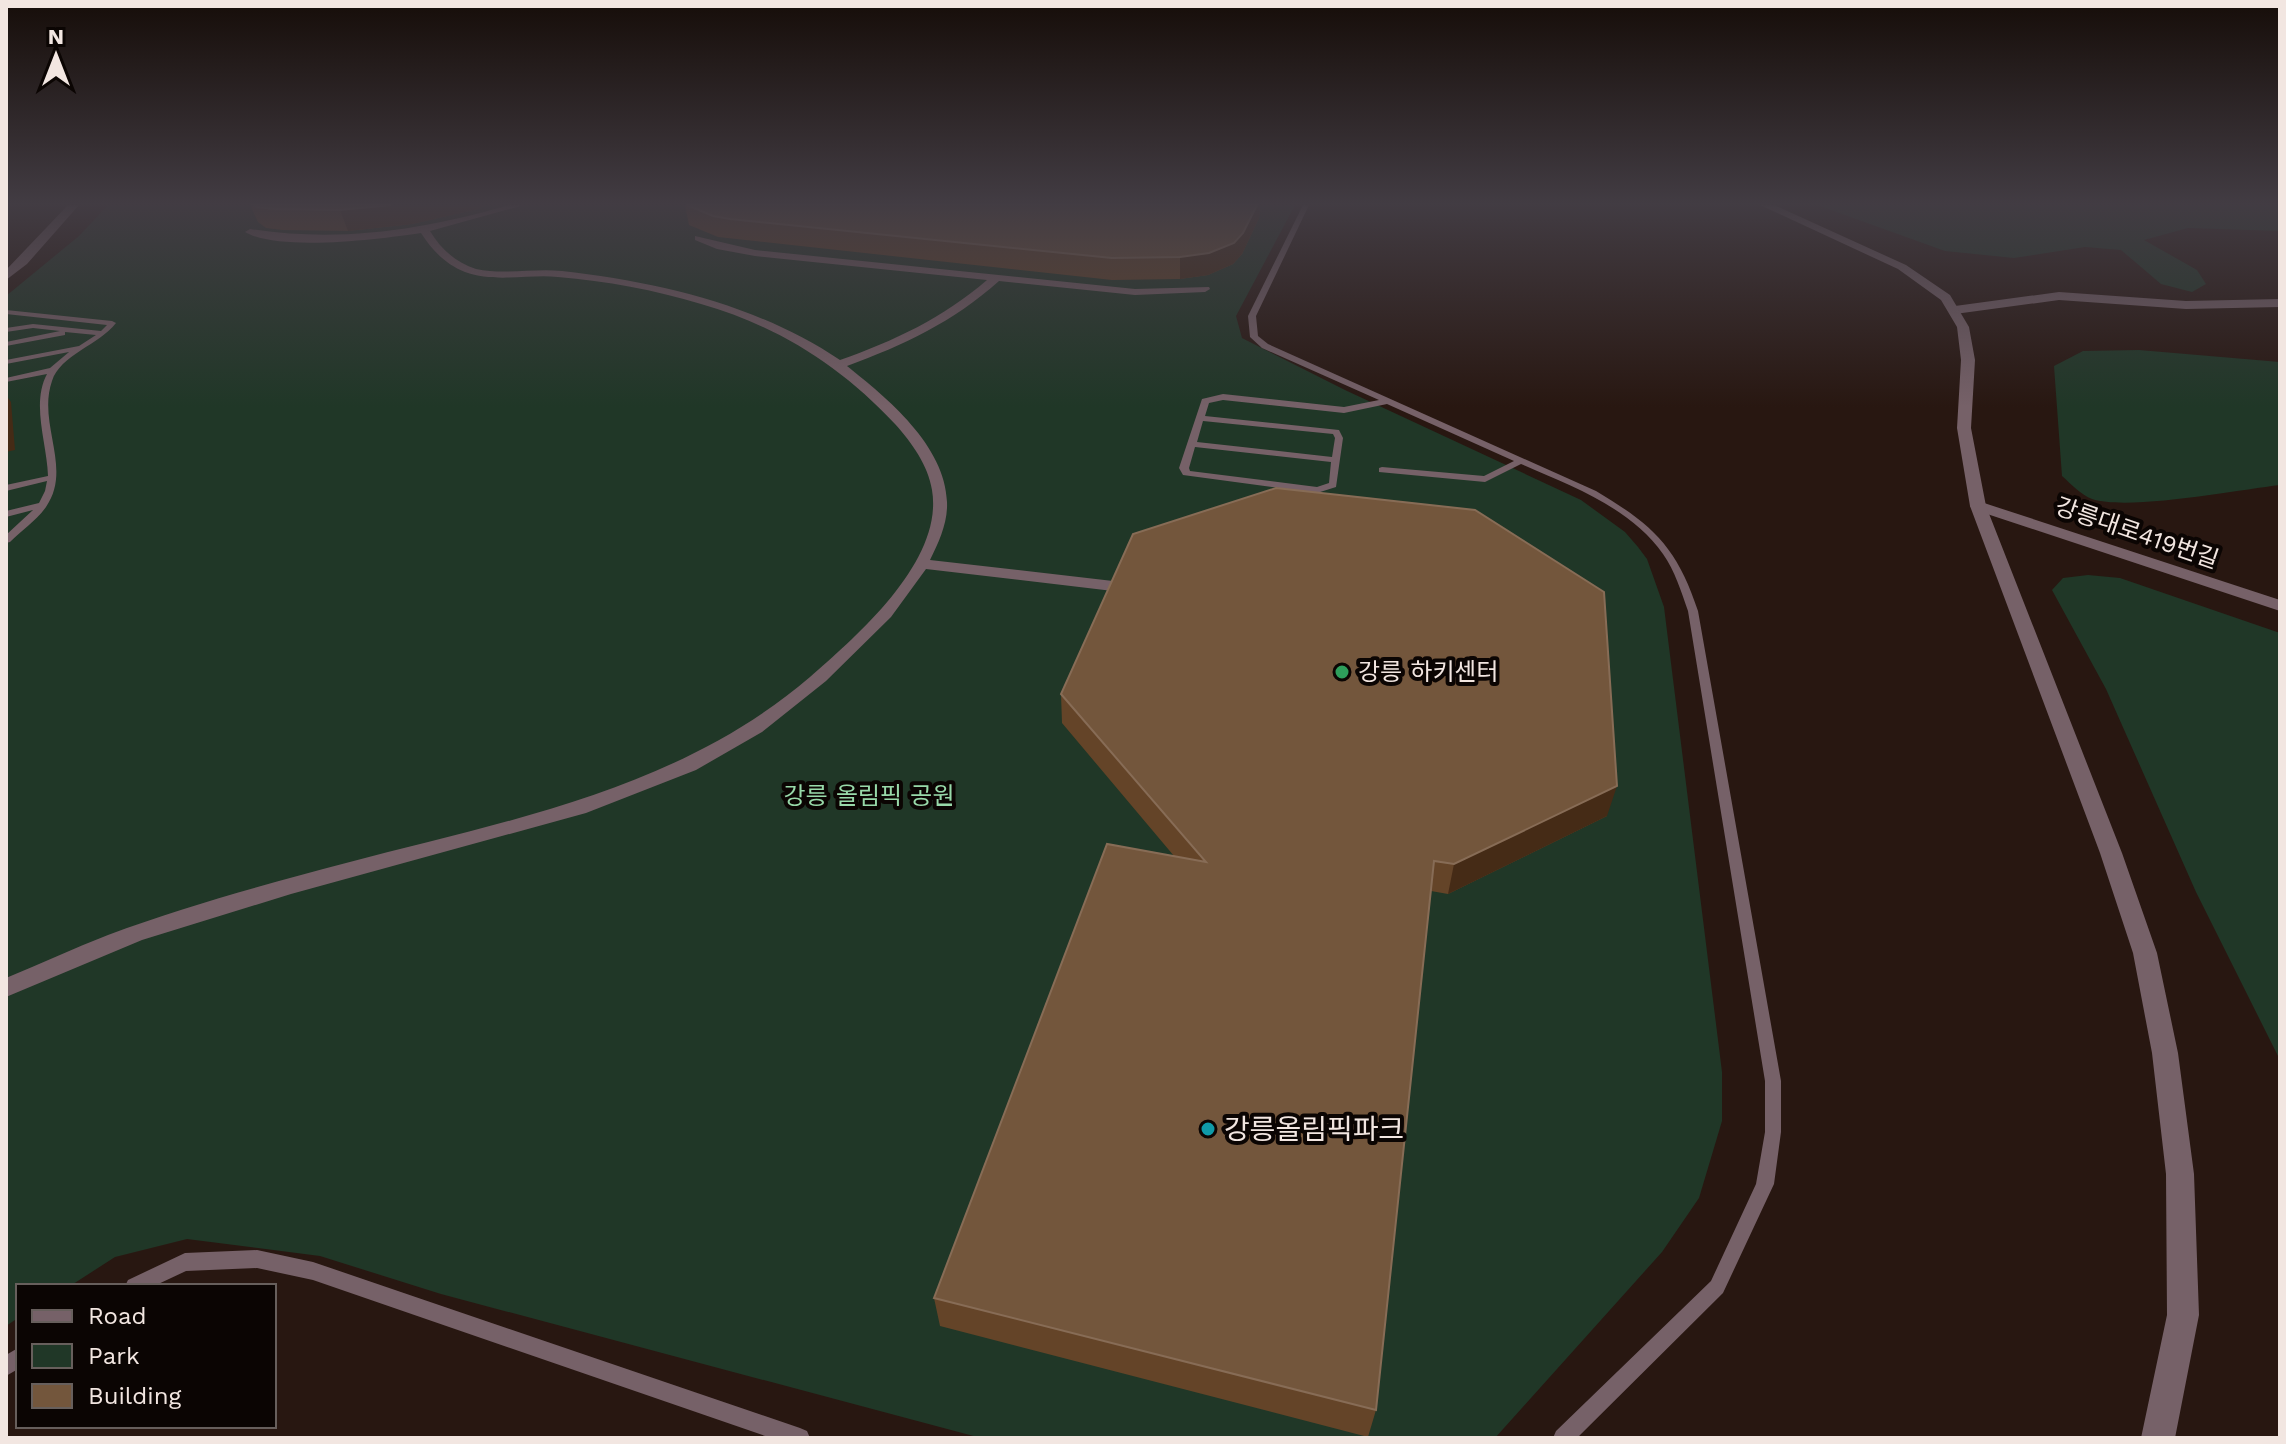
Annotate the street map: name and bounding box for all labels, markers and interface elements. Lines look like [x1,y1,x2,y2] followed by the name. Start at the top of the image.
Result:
[16,16,96,96] north arrow
[48,24,64,49] text: N
[2052,492,2222,574] street label: 강릉대로419번길
[1358,658,1499,686] place label: 강릉 하키센터
[1333,663,1351,681] marker: 강릉 하키센터
[784,782,954,810] park label: 강릉 올림픽 공원
[1224,1113,1404,1146] place label: 강릉올림픽파크
[1199,1120,1217,1138] marker: 강릉올림픽파크
[16,1284,276,1428] legend
[88,1302,147,1330] text: Road
[88,1342,140,1370] text: Park
[88,1382,181,1410] text: Building

